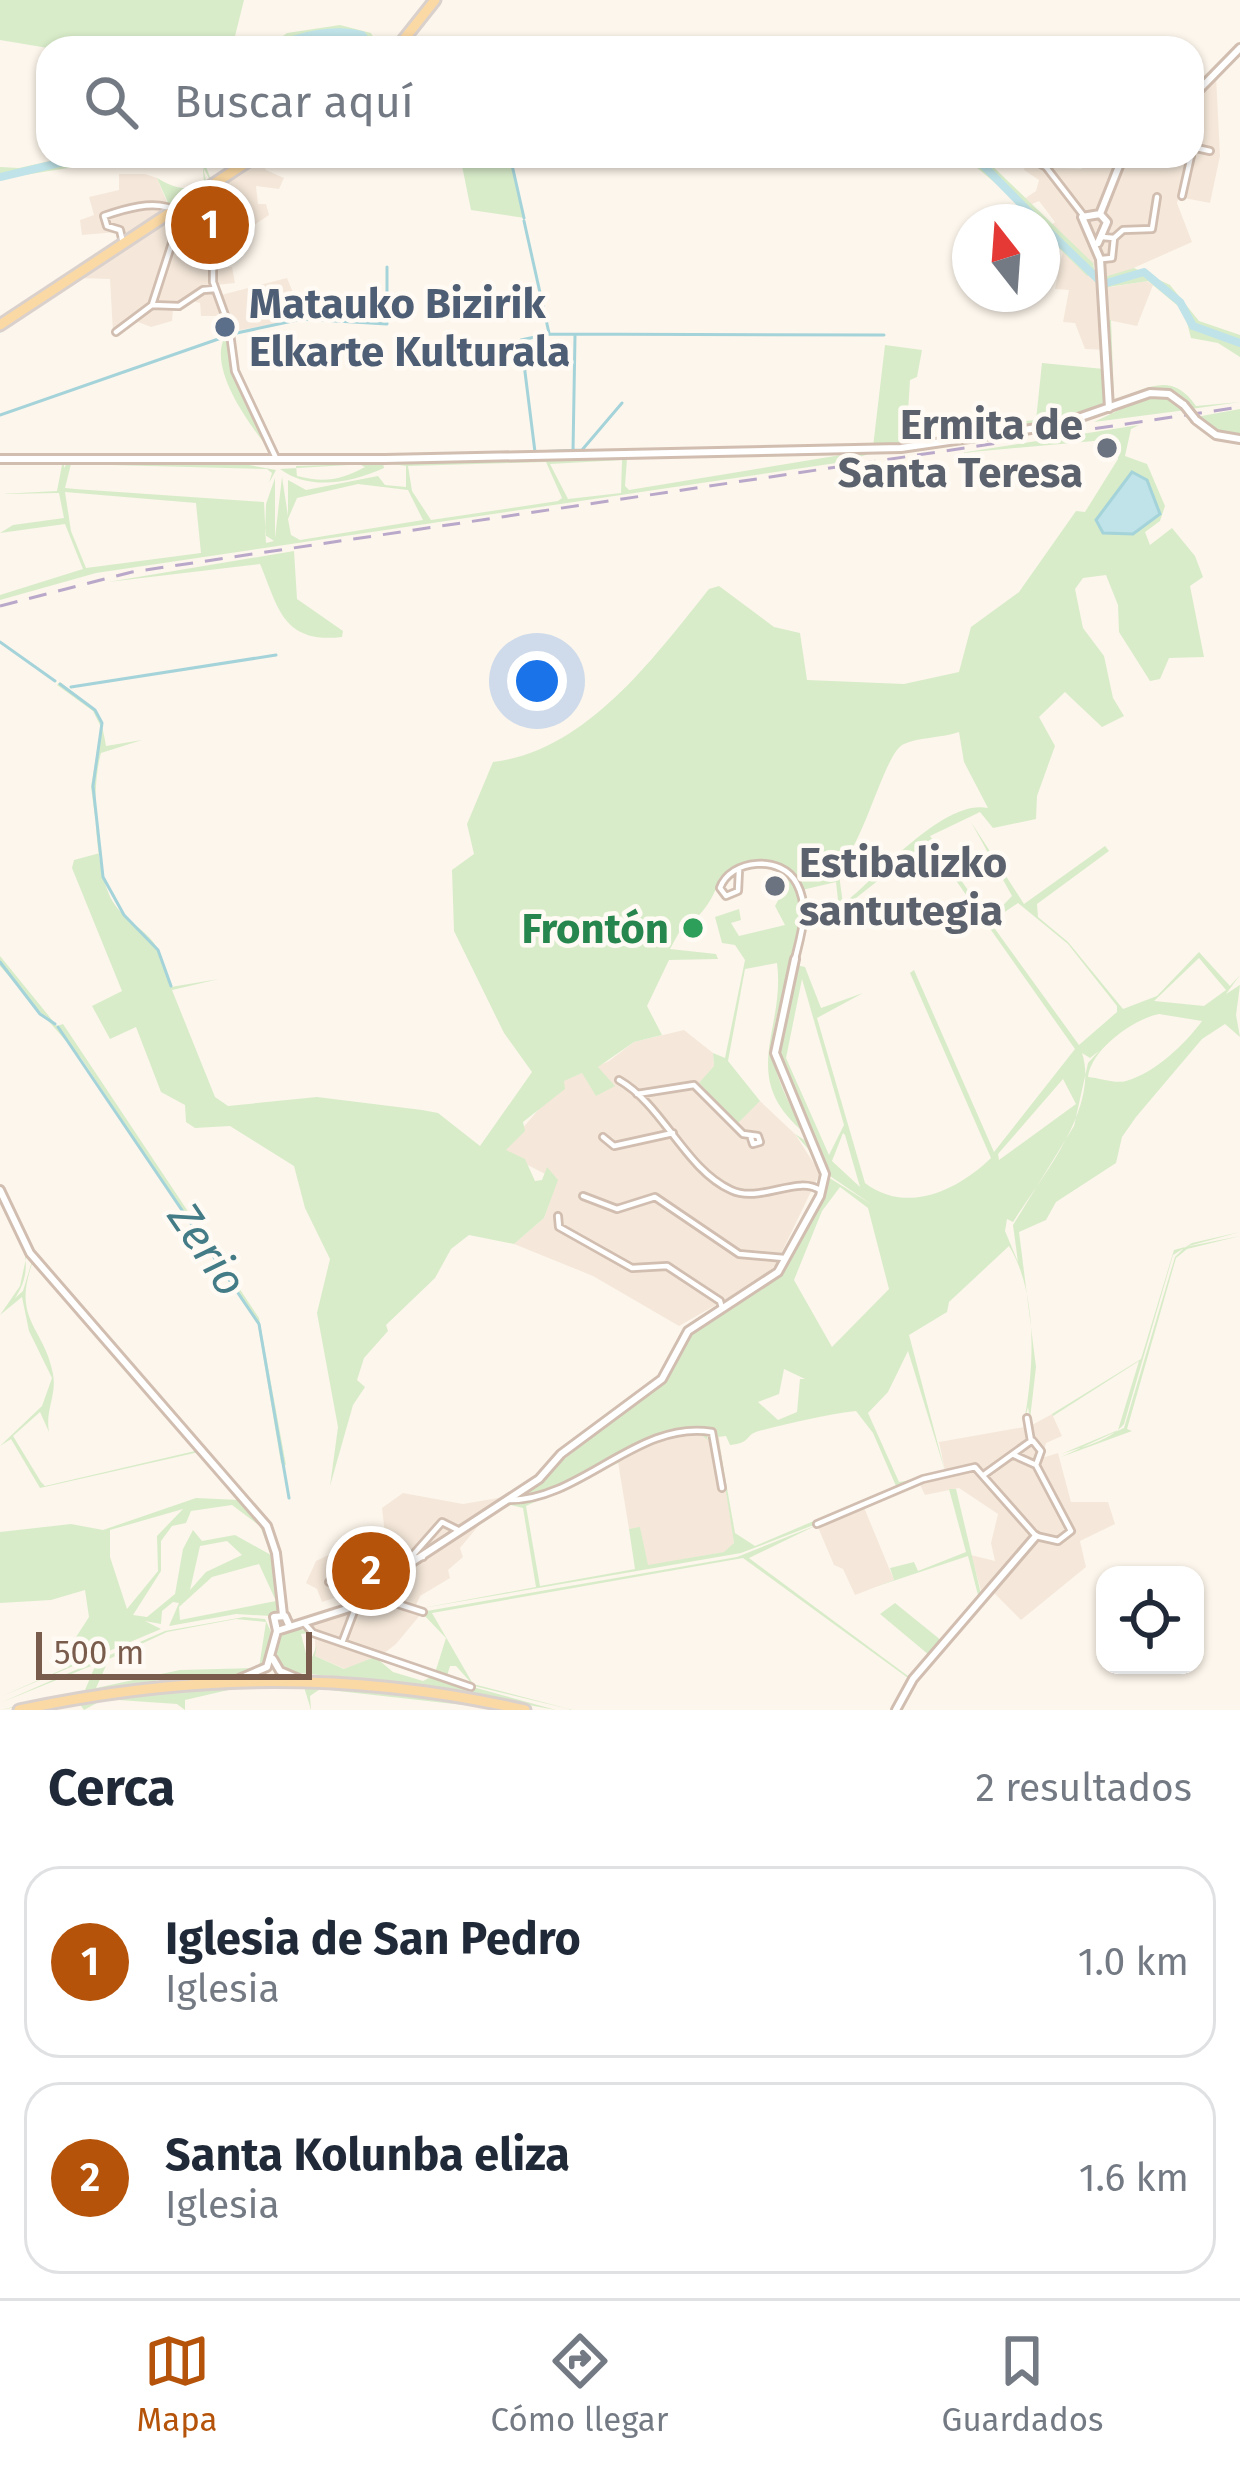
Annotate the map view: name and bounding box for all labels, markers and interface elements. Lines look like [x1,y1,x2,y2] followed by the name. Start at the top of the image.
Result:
[36,36,1204,168] search box
[78,69,144,135] icon: search
[174,75,414,129] text: Buscar aquí
[171,180,249,270] pin: 1
[952,204,1060,312] north arrow
[249,279,570,377] place label: Matauko Bizirik Elkarte Kulturala
[212,314,238,340] marker: Matauko Bizirik Elkarte Kulturala
[838,400,1083,498] place label: Ermita de Santa Teresa
[1094,435,1120,461] marker: Ermita de Santa Teresa
[507,651,567,711] your location
[799,838,1007,936] place label: Estibalizko santutegia
[762,873,788,899] marker: Estibalizko santutegia
[521,904,669,954] place label: Frontón
[680,915,706,941] marker: Frontón
[156,1192,258,1307] water label: Zerio
[332,1526,410,1616] pin: 2
[1096,1566,1204,1674] map controls
[1096,1566,1204,1674] button: locate
[36,1626,312,1679] scale bar
[54,1633,144,1673] text: 500 m
[48,1757,175,1819] text: Cerca
[976,1765,1192,1811] text: 2 resultados
[165,1912,581,1966] text: Iglesia de San Pedro
[81,1939,99,1985] text: 1
[1078,1939,1189,1985] text: 1.0 km
[165,1966,280,2012] text: Iglesia
[165,2128,570,2182] text: Santa Kolunba eliza
[80,2155,100,2201] text: 2
[1079,2155,1189,2201] text: 1.6 km
[165,2182,280,2228] text: Iglesia
[137,2328,217,2440] tab: Mapa
[491,2328,668,2440] tab: Cómo llegar
[942,2328,1103,2440] tab: Guardados

